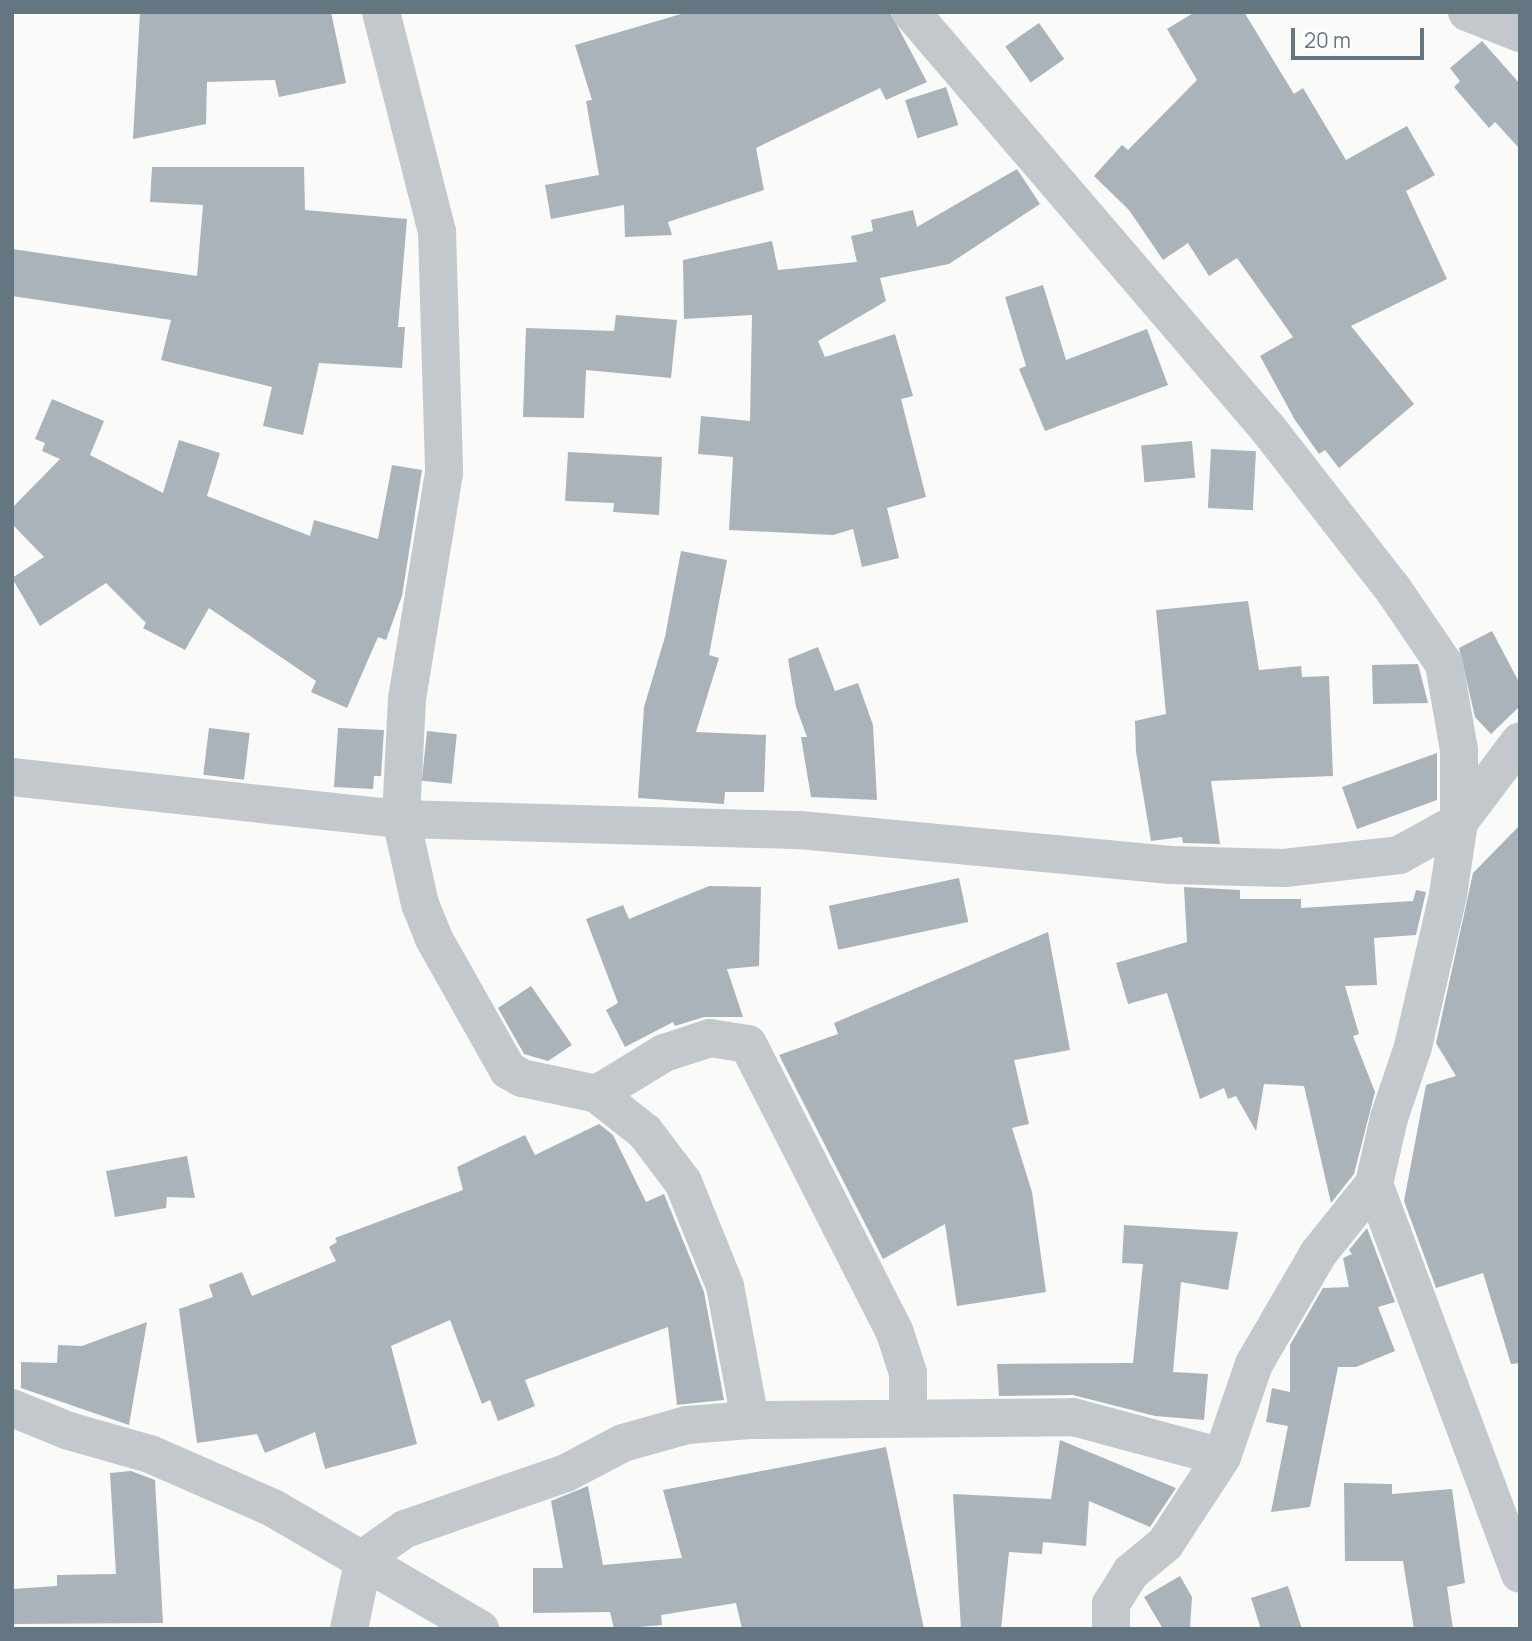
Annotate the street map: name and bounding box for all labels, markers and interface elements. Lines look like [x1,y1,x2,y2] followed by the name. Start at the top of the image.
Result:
[1294,14,1427,58] scale bar
[1304,26,1351,54] text: 20 m

